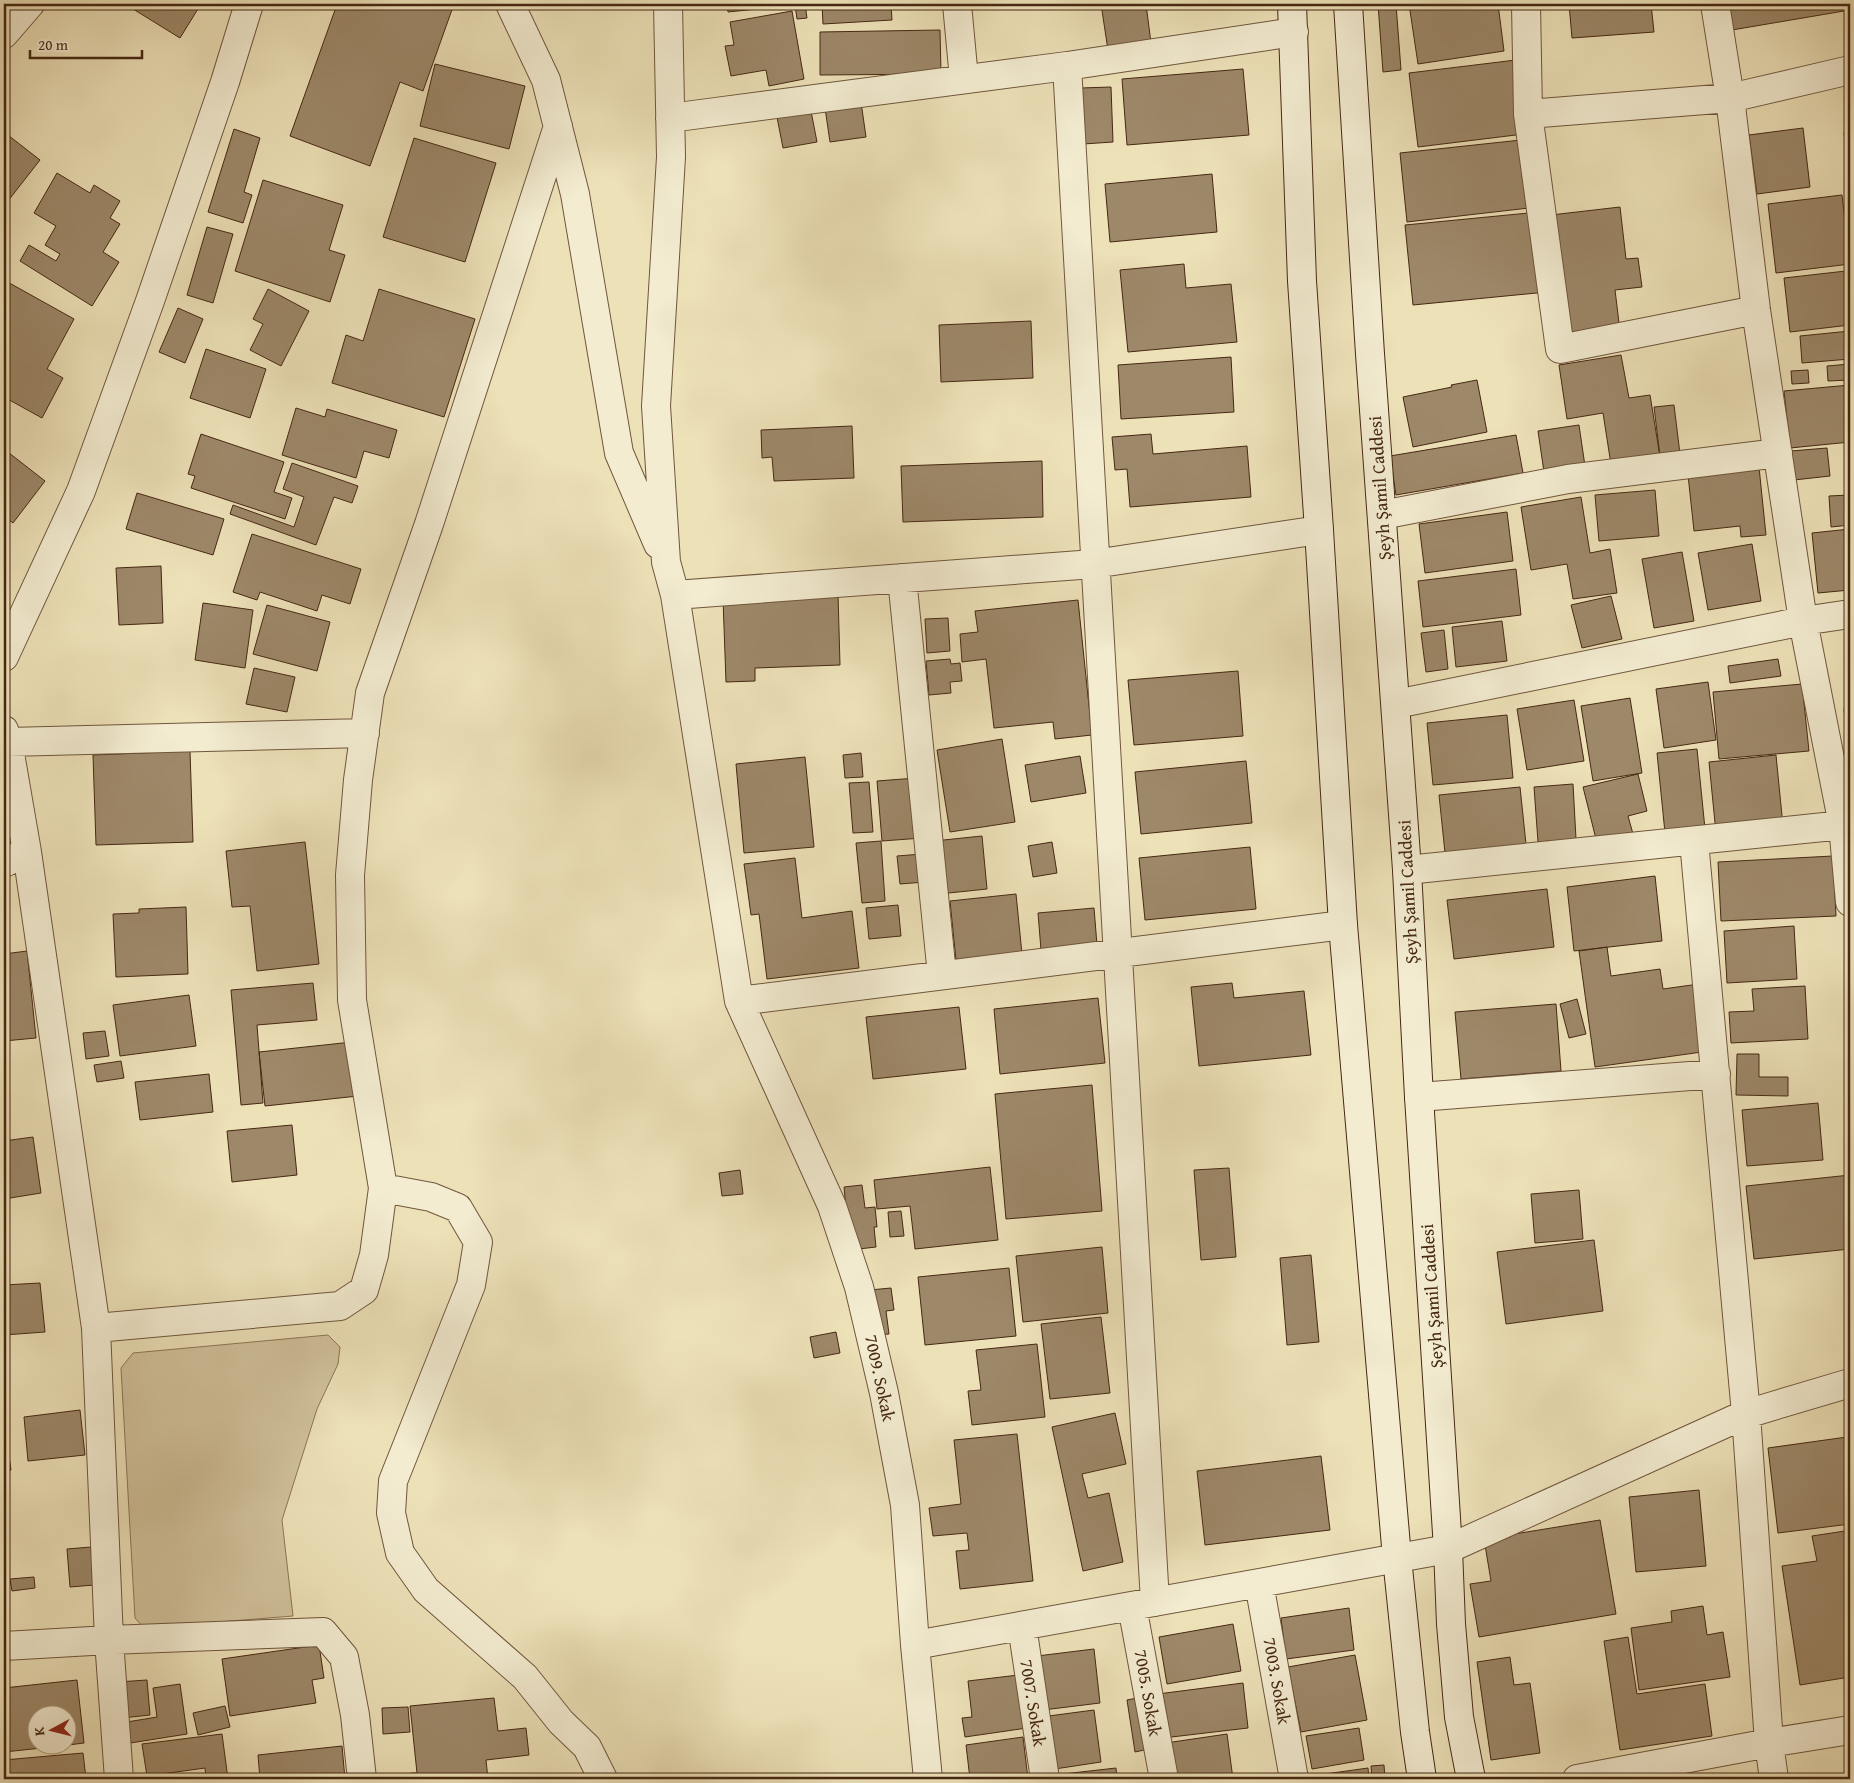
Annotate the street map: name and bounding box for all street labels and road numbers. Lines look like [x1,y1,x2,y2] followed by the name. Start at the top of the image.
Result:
[1361,415,1398,561] street label: Şeyh Şamil Caddesi
[1390,819,1425,965] street label: Şeyh Şamil Caddesi
[1413,1223,1450,1369] street label: Şeyh Şamil Caddesi
[858,1332,903,1424] street label: 7009. Sokak
[1257,1635,1299,1727] street label: 7003. Sokak
[1128,1647,1170,1739] street label: 7005. Sokak
[1013,1657,1054,1749] street label: 7007. Sokak

